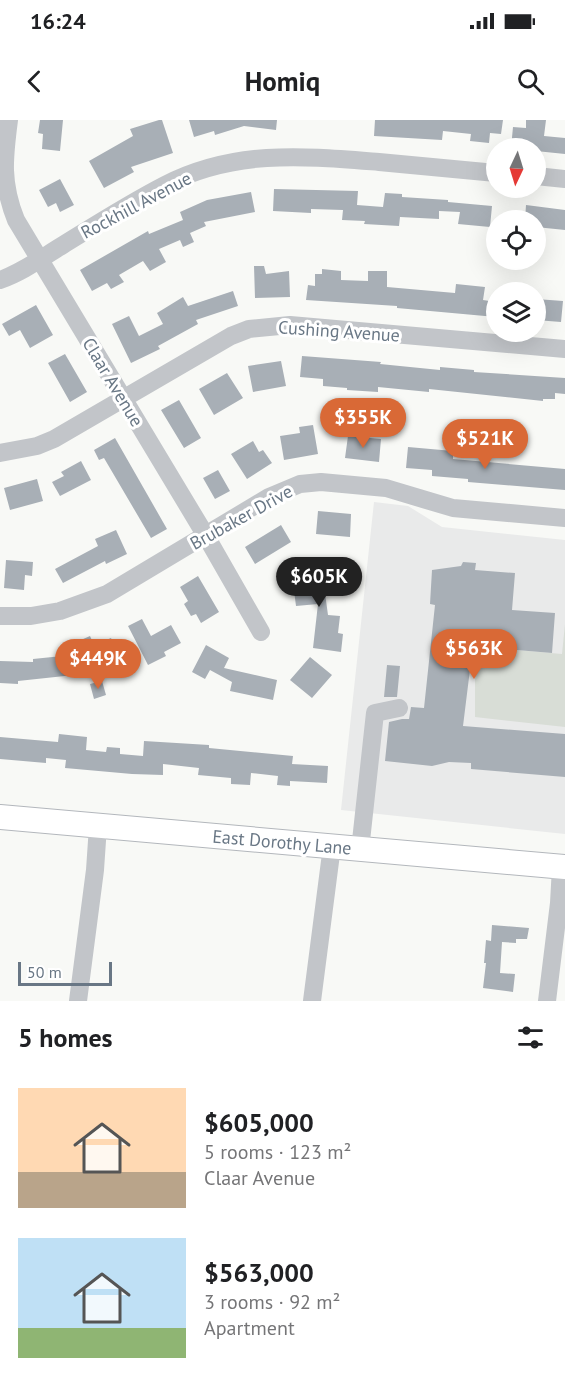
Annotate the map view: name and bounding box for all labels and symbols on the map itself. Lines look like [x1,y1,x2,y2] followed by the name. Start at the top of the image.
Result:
[486,138,546,198] north arrow
[77,166,195,244] street label: Rockhill Avenue
[277,315,401,347] street label: Cushing Avenue
[77,333,149,431] street label: Claar Avenue
[321,398,405,449] pin: $355K
[443,419,527,470] pin: $521K
[186,479,296,555] street label: Brubaker Drive
[277,557,361,608] pin: $605K
[432,629,516,680] pin: $563K
[56,639,140,690] pin: $449K
[211,824,353,860] street label: East Dorothy Lane
[18,959,112,986] scale bar

